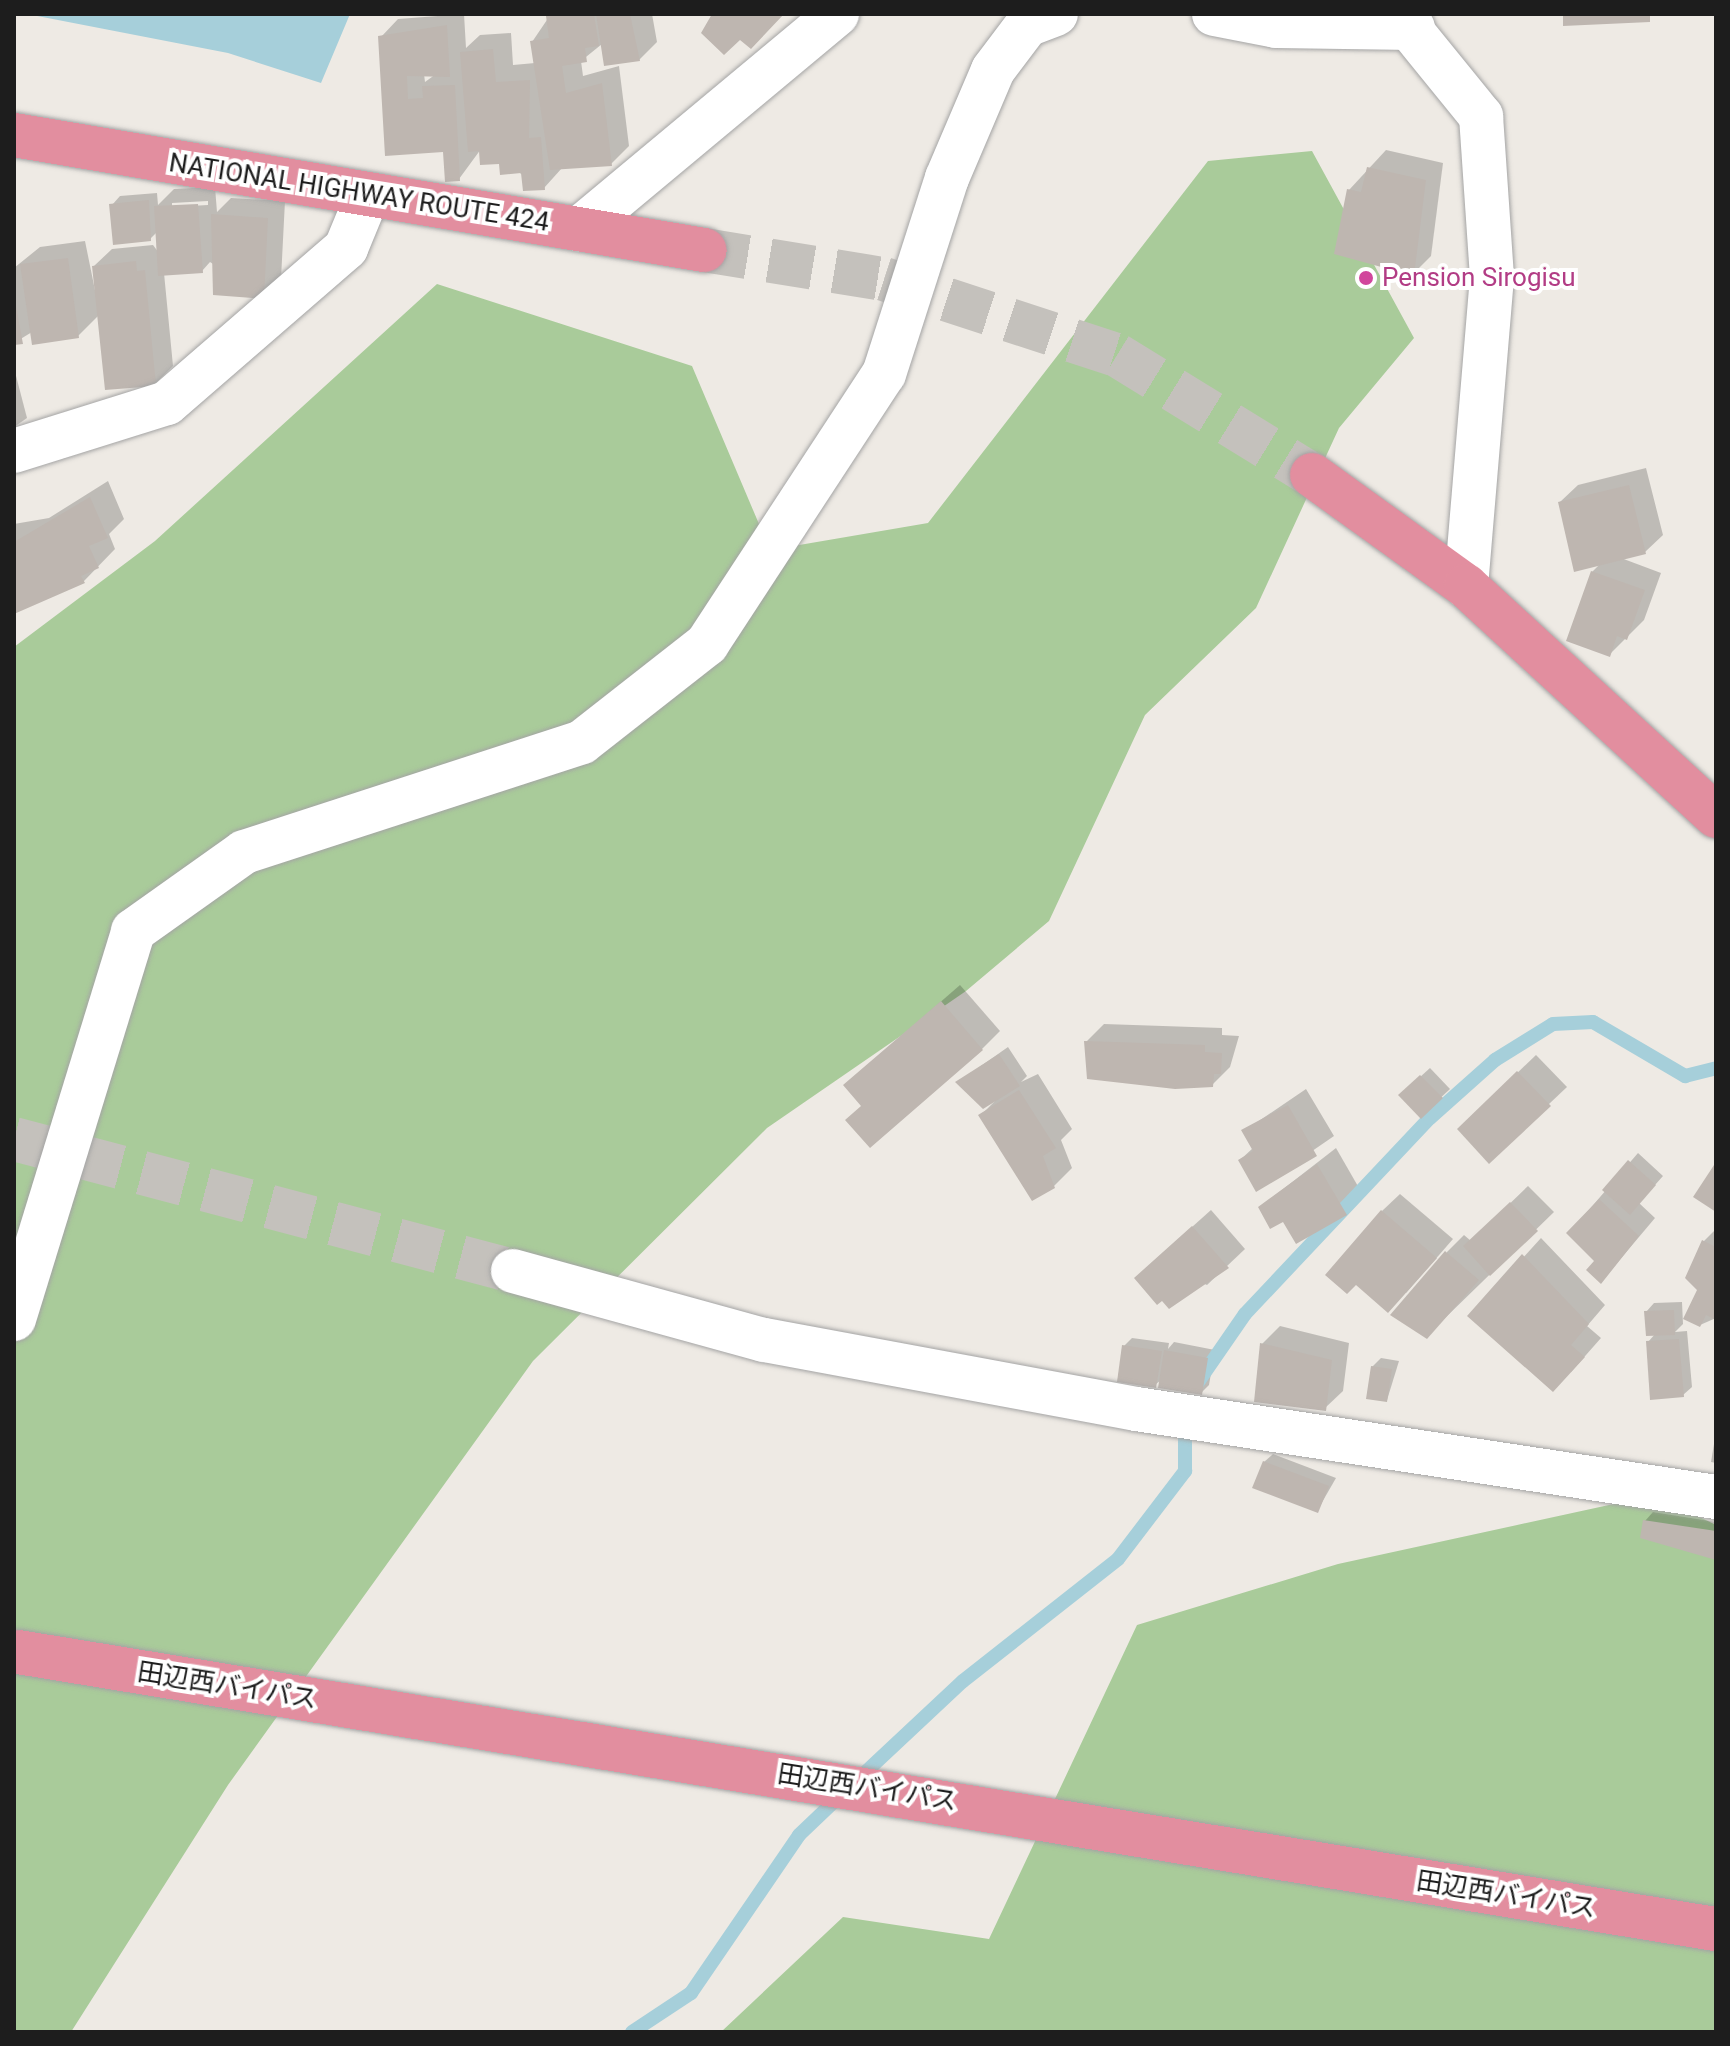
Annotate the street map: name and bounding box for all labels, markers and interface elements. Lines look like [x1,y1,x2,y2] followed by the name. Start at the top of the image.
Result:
[167,148,551,238] street label: NATIONAL HIGHWAY ROUTE 424
[1382,262,1576,294] place label: Pension Sirogisu
[1357,269,1375,287] marker: Pension Sirogisu
[135,1656,319,1716] street label: 田辺西バイパス
[775,1758,959,1818] street label: 田辺西バイパス
[1414,1865,1598,1925] street label: 田辺西バイパス

